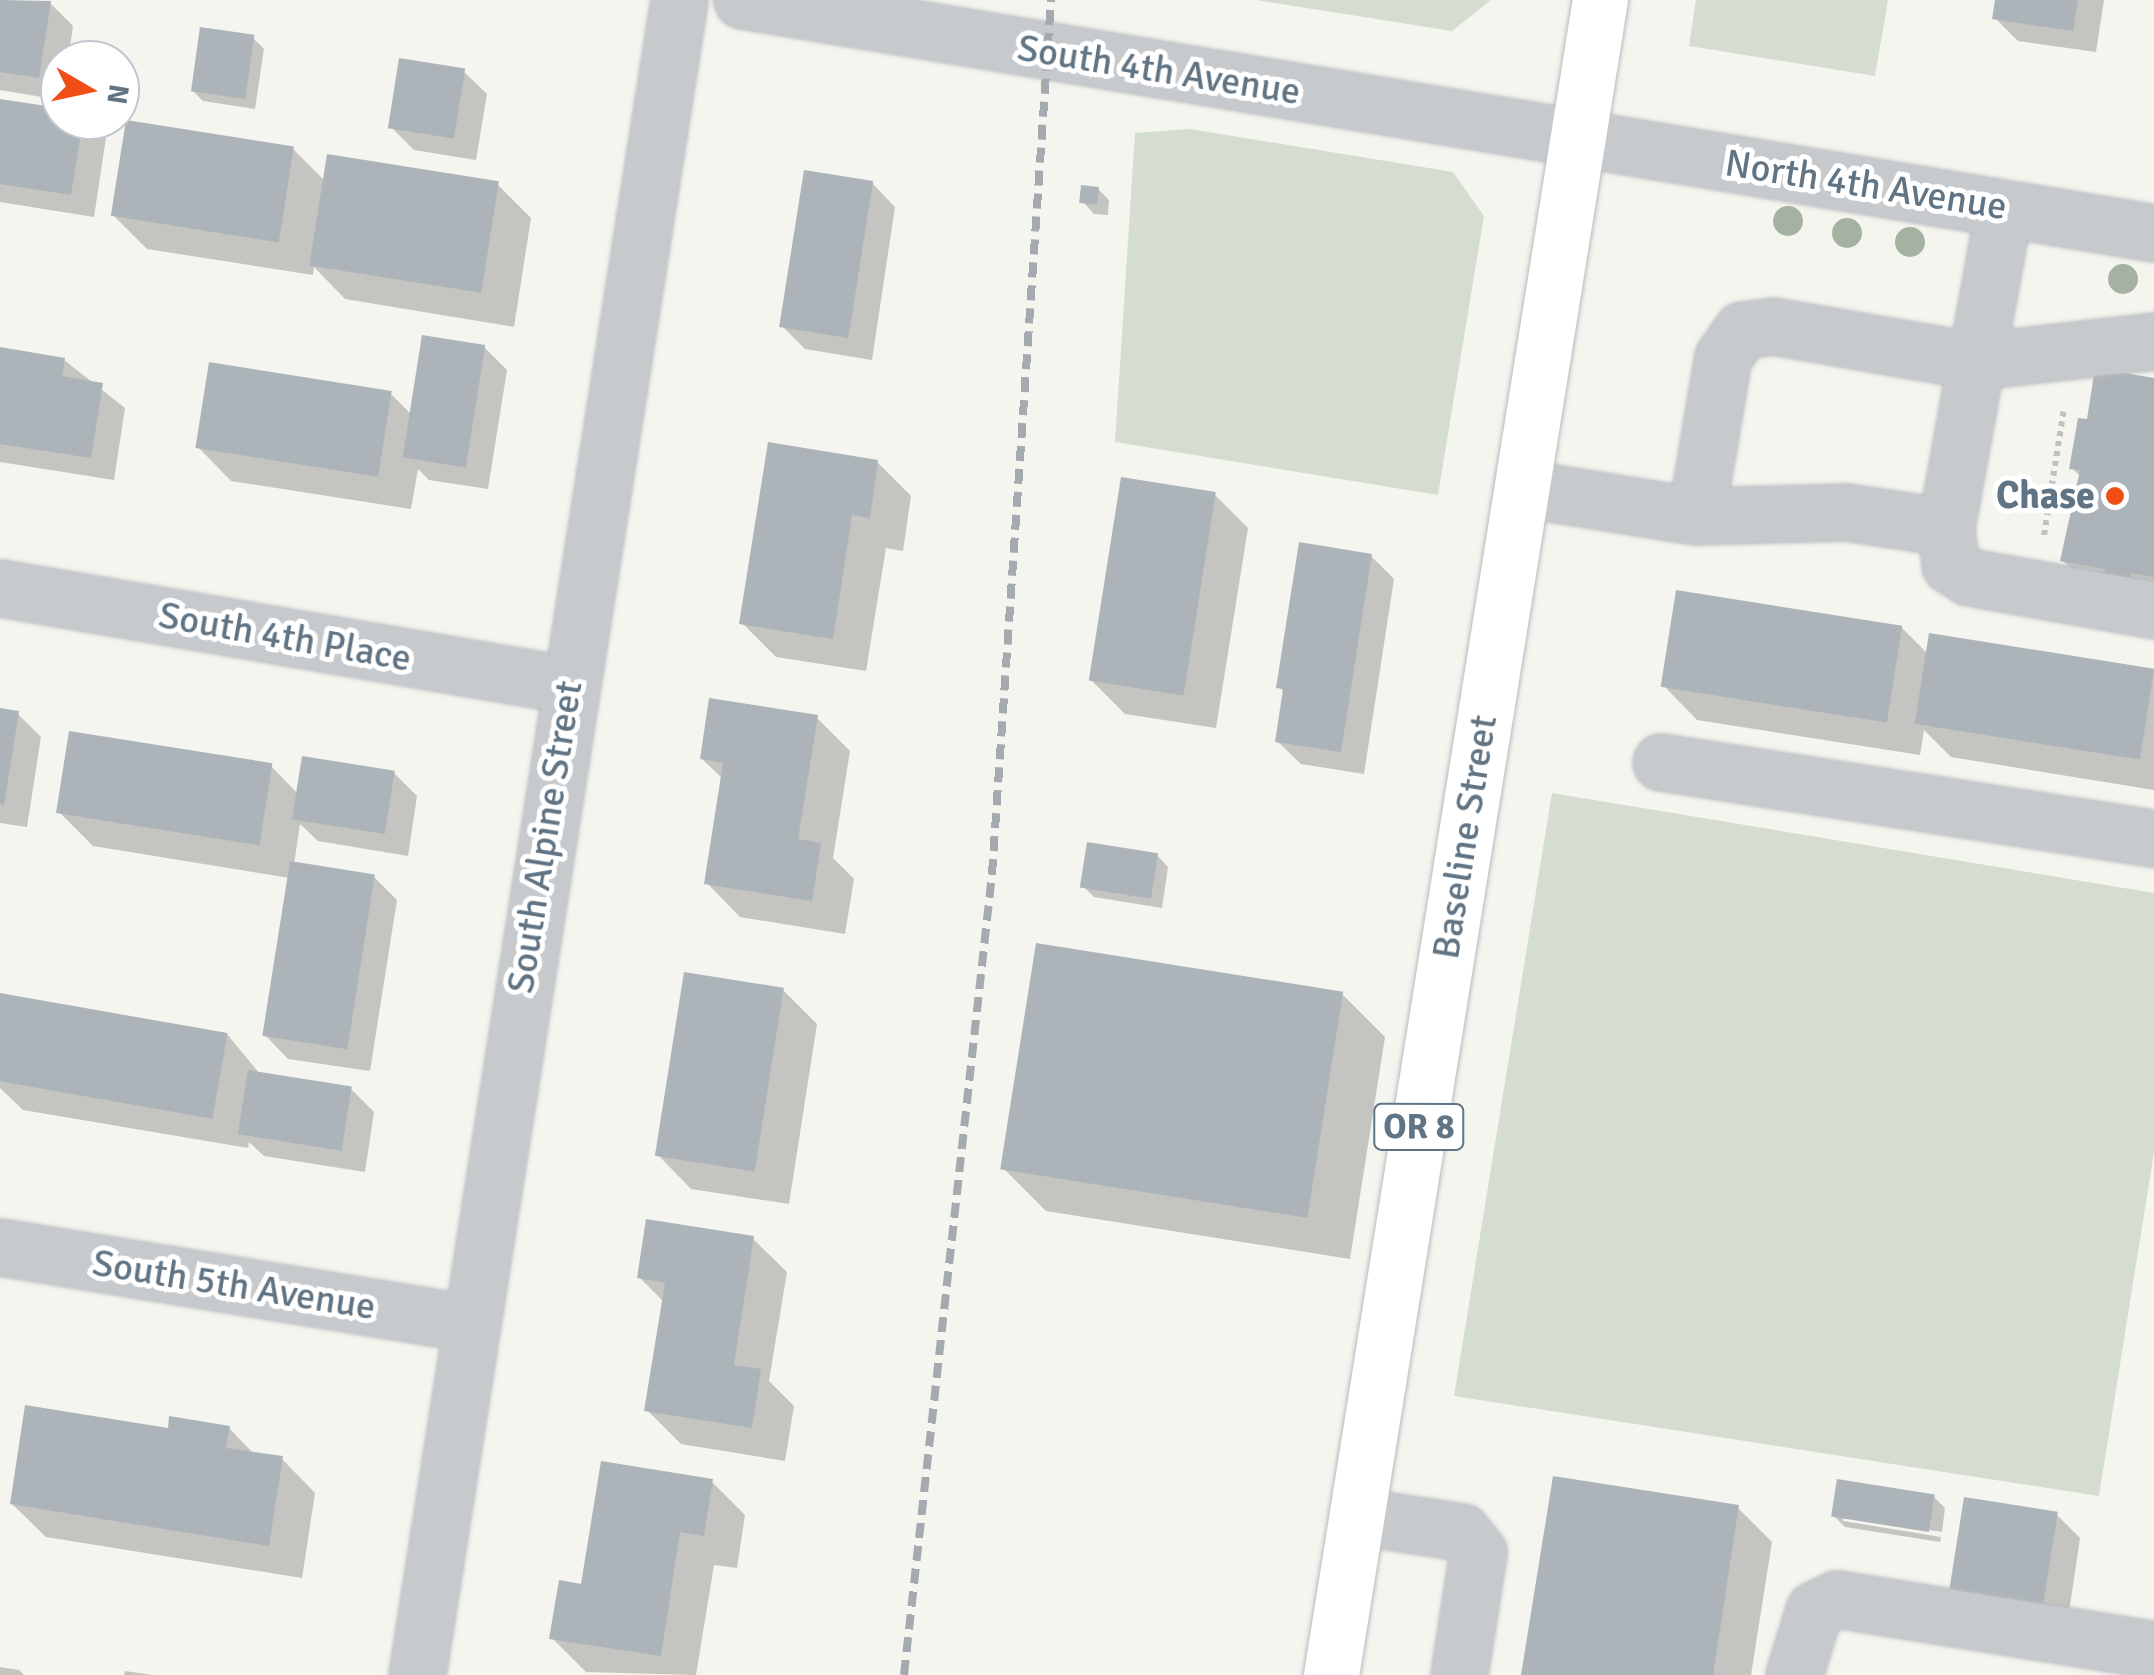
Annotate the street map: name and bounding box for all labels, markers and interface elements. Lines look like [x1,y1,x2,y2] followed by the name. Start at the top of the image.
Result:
[1014,25,1304,115] street label: South 4th Avenue
[40,40,140,140] north arrow
[99,82,136,107] text: N
[1722,140,2010,230] street label: North 4th Avenue
[1996,473,2095,519] place label: Chase
[2104,485,2126,507] marker: Chase
[155,592,415,682] street label: South 4th Place
[498,678,592,996] street label: South Alpine Street
[1423,712,1507,962] street label: Baseline Street
[1372,1097,1466,1157] road number: OR 8
[89,1240,379,1330] street label: South 5th Avenue

